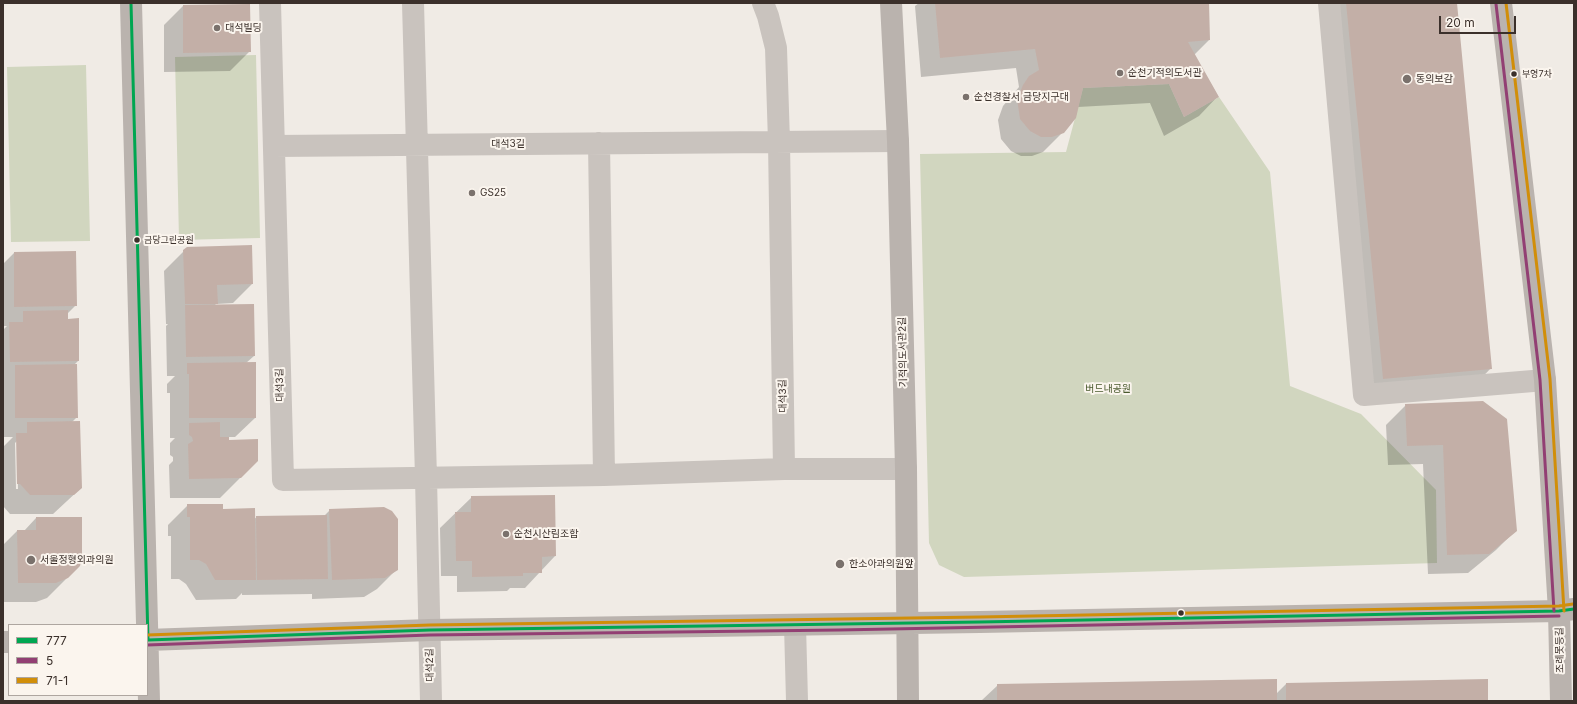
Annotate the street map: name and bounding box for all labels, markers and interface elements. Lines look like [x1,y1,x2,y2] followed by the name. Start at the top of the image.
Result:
[1441,8,1518,34] scale bar
[1446,15,1475,30] text: 20 m
[225,22,262,34] place label: 대석빌딩
[212,23,222,33] marker: 대석빌딩
[1128,67,1202,79] place label: 순천기적의도서관
[1115,68,1125,78] marker: 순천기적의도서관
[1509,69,1519,79] marker: 부영7차
[1522,69,1552,79] place label: 부영7차
[1401,73,1413,85] marker: 동의보감
[1416,73,1453,85] place label: 동의보감
[974,91,1069,103] place label: 순천경찰서 금당지구대
[961,92,971,102] marker: 순천경찰서 금당지구대
[491,138,525,150] street label: 대석3길
[480,187,506,199] place label: GS25
[467,188,477,198] marker: GS25
[132,235,142,245] marker: 금당그린공원
[144,235,194,245] place label: 금당그린공원
[896,317,910,387] street label: 기적의도서관2길
[274,368,286,402] street label: 대석3길
[777,379,789,413] street label: 대석3길
[1085,383,1131,395] park label: 버드내공원
[514,528,578,540] place label: 순천시산림조합
[501,529,511,539] marker: 순천시산림조합
[25,554,37,566] marker: 서울정형외과의원
[40,554,114,566] place label: 서울정형외과의원
[834,558,846,570] marker: 한소아과의원앞
[849,558,913,570] place label: 한소아과의원앞
[1176,608,1186,618] unlabelled marker
[8,624,148,696] legend
[1554,627,1566,673] street label: 조례못등길
[46,633,67,648] text: 777
[424,648,436,682] street label: 대석2길
[46,653,53,668] text: 5
[46,673,68,688] text: 71-1

